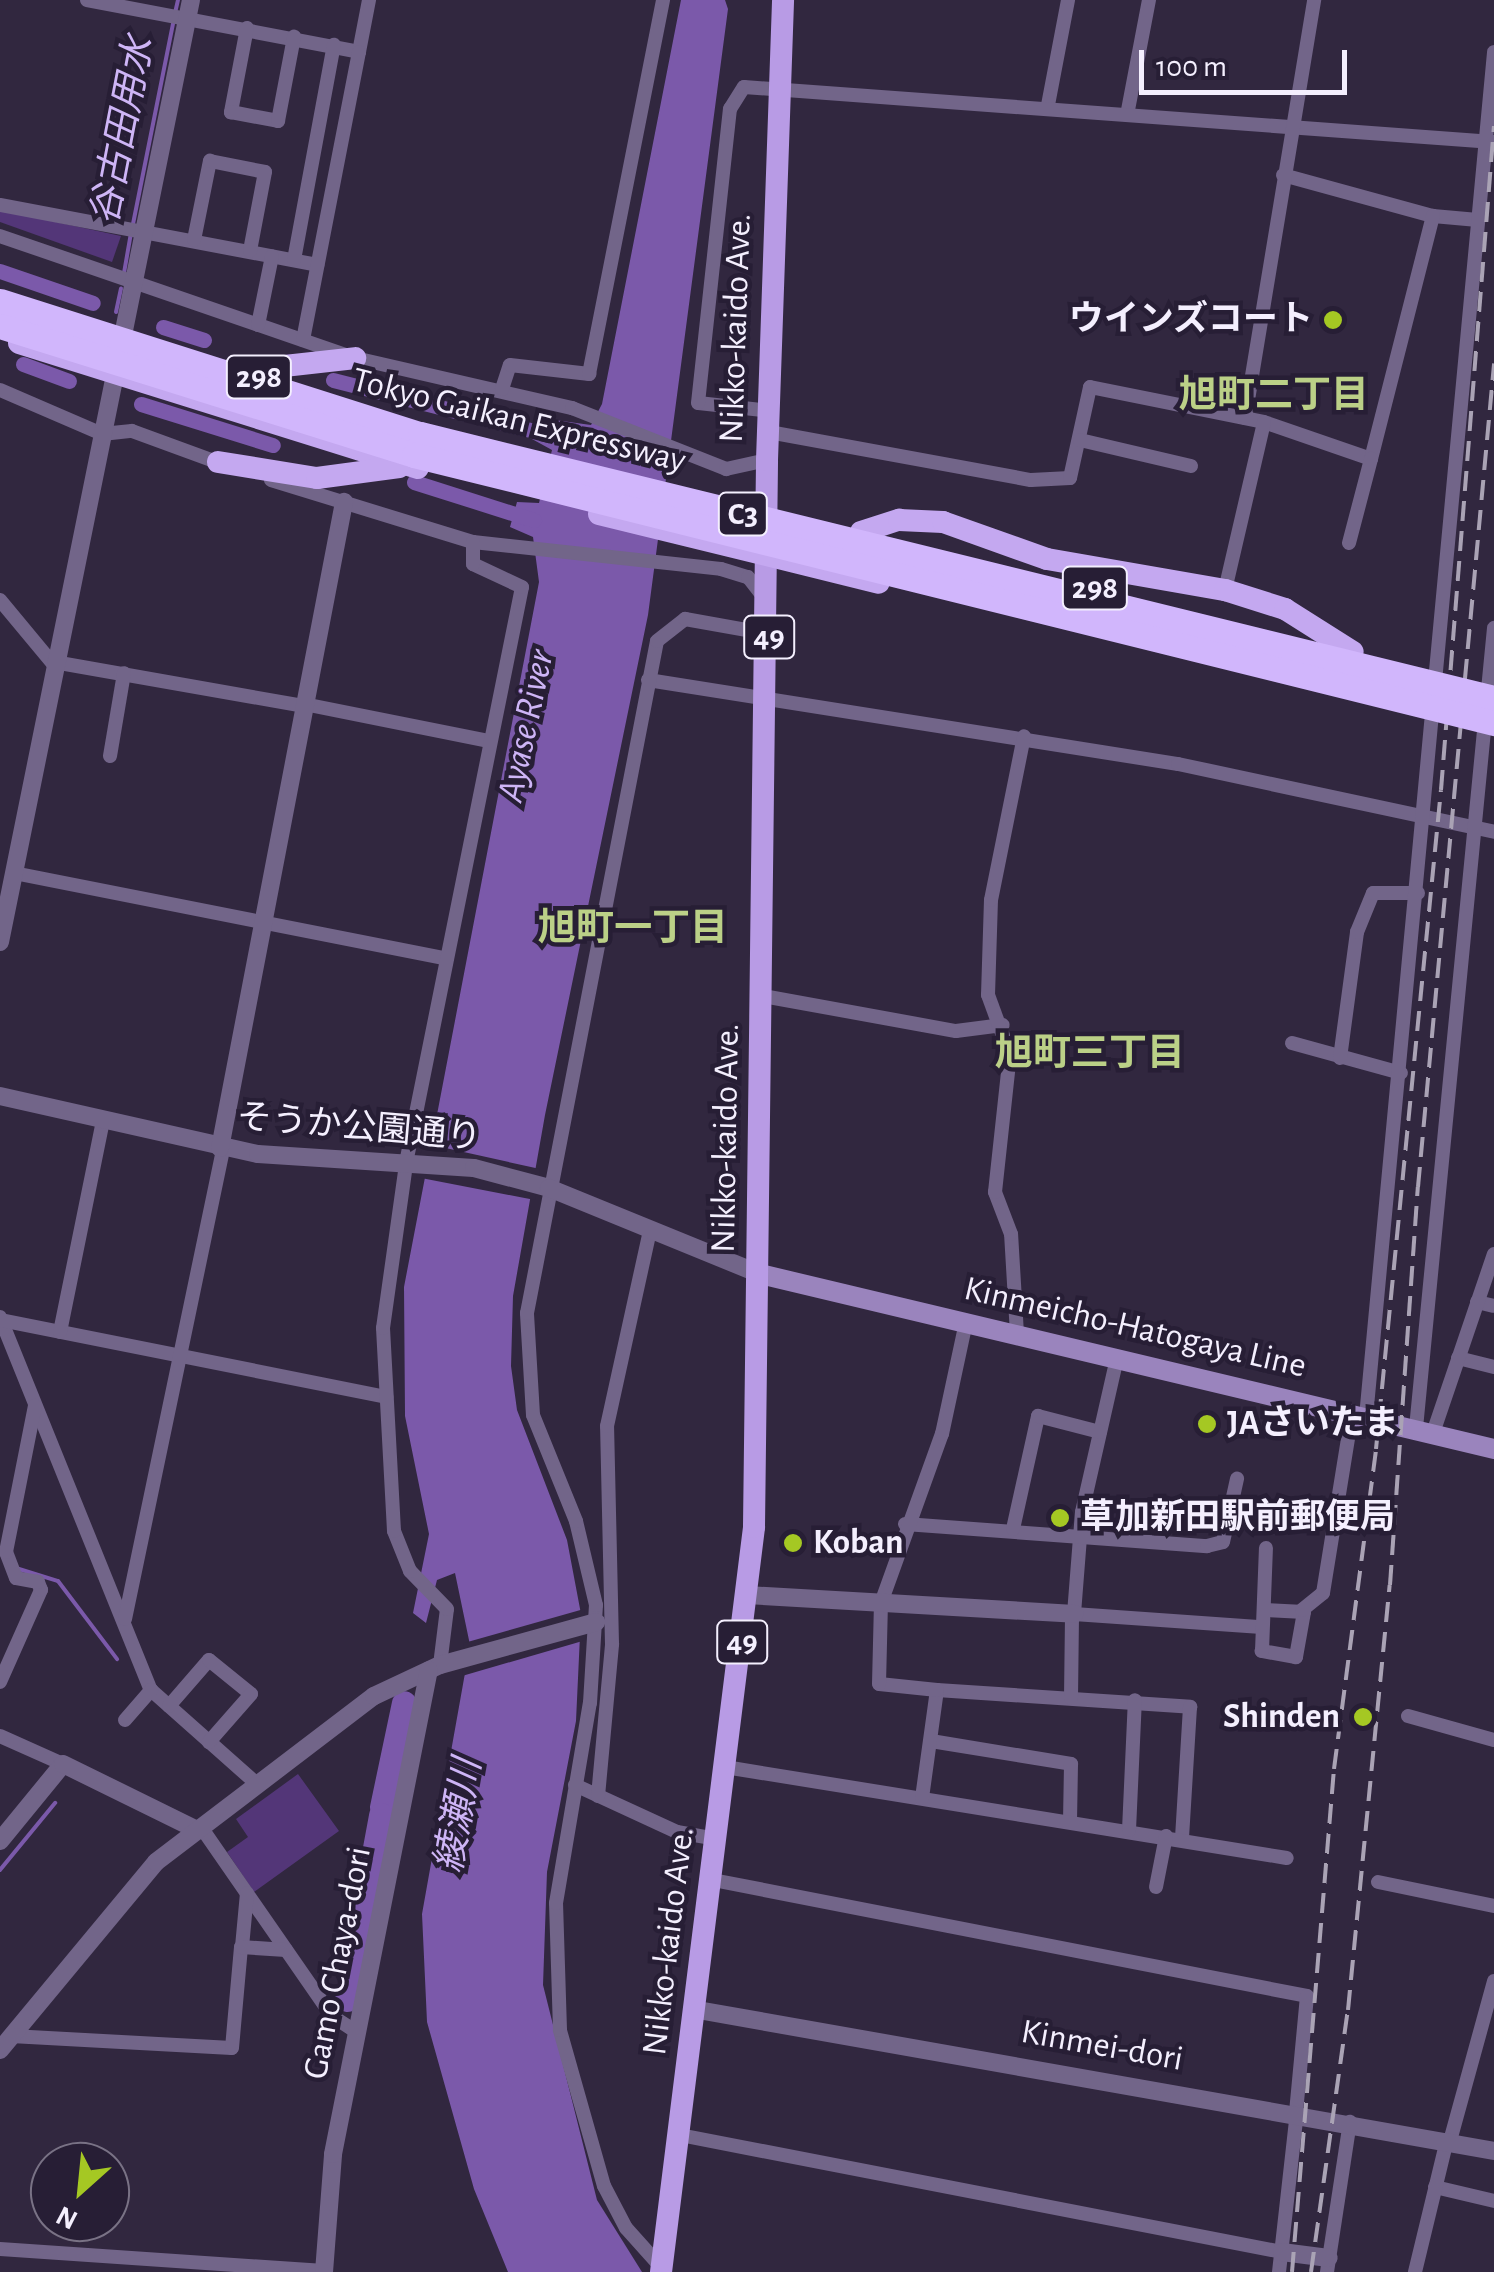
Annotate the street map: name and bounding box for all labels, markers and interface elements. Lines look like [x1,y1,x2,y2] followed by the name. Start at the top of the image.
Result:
[1144,30,1352,92] scale bar
[83,33,165,229] water label: 谷古田用水
[1156,52,1227,82] text: 100 m
[711,213,761,443] street label: Nikko-kaido Ave.
[1068,299,1313,341] place label: ウインズコート
[1322,309,1344,331] marker: ウインズコート
[224,350,294,404] road number: 298
[348,359,690,483] street label: Tokyo Gaikan Expressway
[1179,374,1369,420] district label: 旭町二丁目
[716,487,770,541] road number: C3
[1060,561,1130,615] road number: 298
[742,610,796,664] road number: 49
[489,646,565,806] water label: Ayase River
[538,907,728,953] district label: 旭町一丁目
[703,1023,749,1253] street label: Nikko-kaido Ave.
[995,1032,1185,1078] district label: 旭町三丁目
[235,1096,483,1160] street label: そうか公園通り
[960,1268,1310,1388] street label: Kinmeicho-Hatogaya Line
[1227,1403,1400,1445] place label: JAさいたま
[1196,1413,1218,1435] marker: JAさいたま
[1080,1497,1395,1539] place label: 草加新田駅前郵便局
[1049,1507,1071,1529] marker: 草加新田駅前郵便局
[813,1522,903,1564] place label: Koban
[782,1532,804,1554] marker: Koban
[714,1615,770,1669] road number: 49
[1223,1696,1340,1738] place label: Shinden
[1350,1704,1376,1730] marker: Shinden
[428,1756,492,1876] water label: 綾瀬川
[634,1824,704,2058] street label: Nikko-kaido Ave.
[295,1843,381,2083] street label: Gamo Chaya-dori
[1018,2011,1186,2081] street label: Kinmei-dori
[30,2142,130,2242] north arrow
[52,2200,82,2234] text: N

